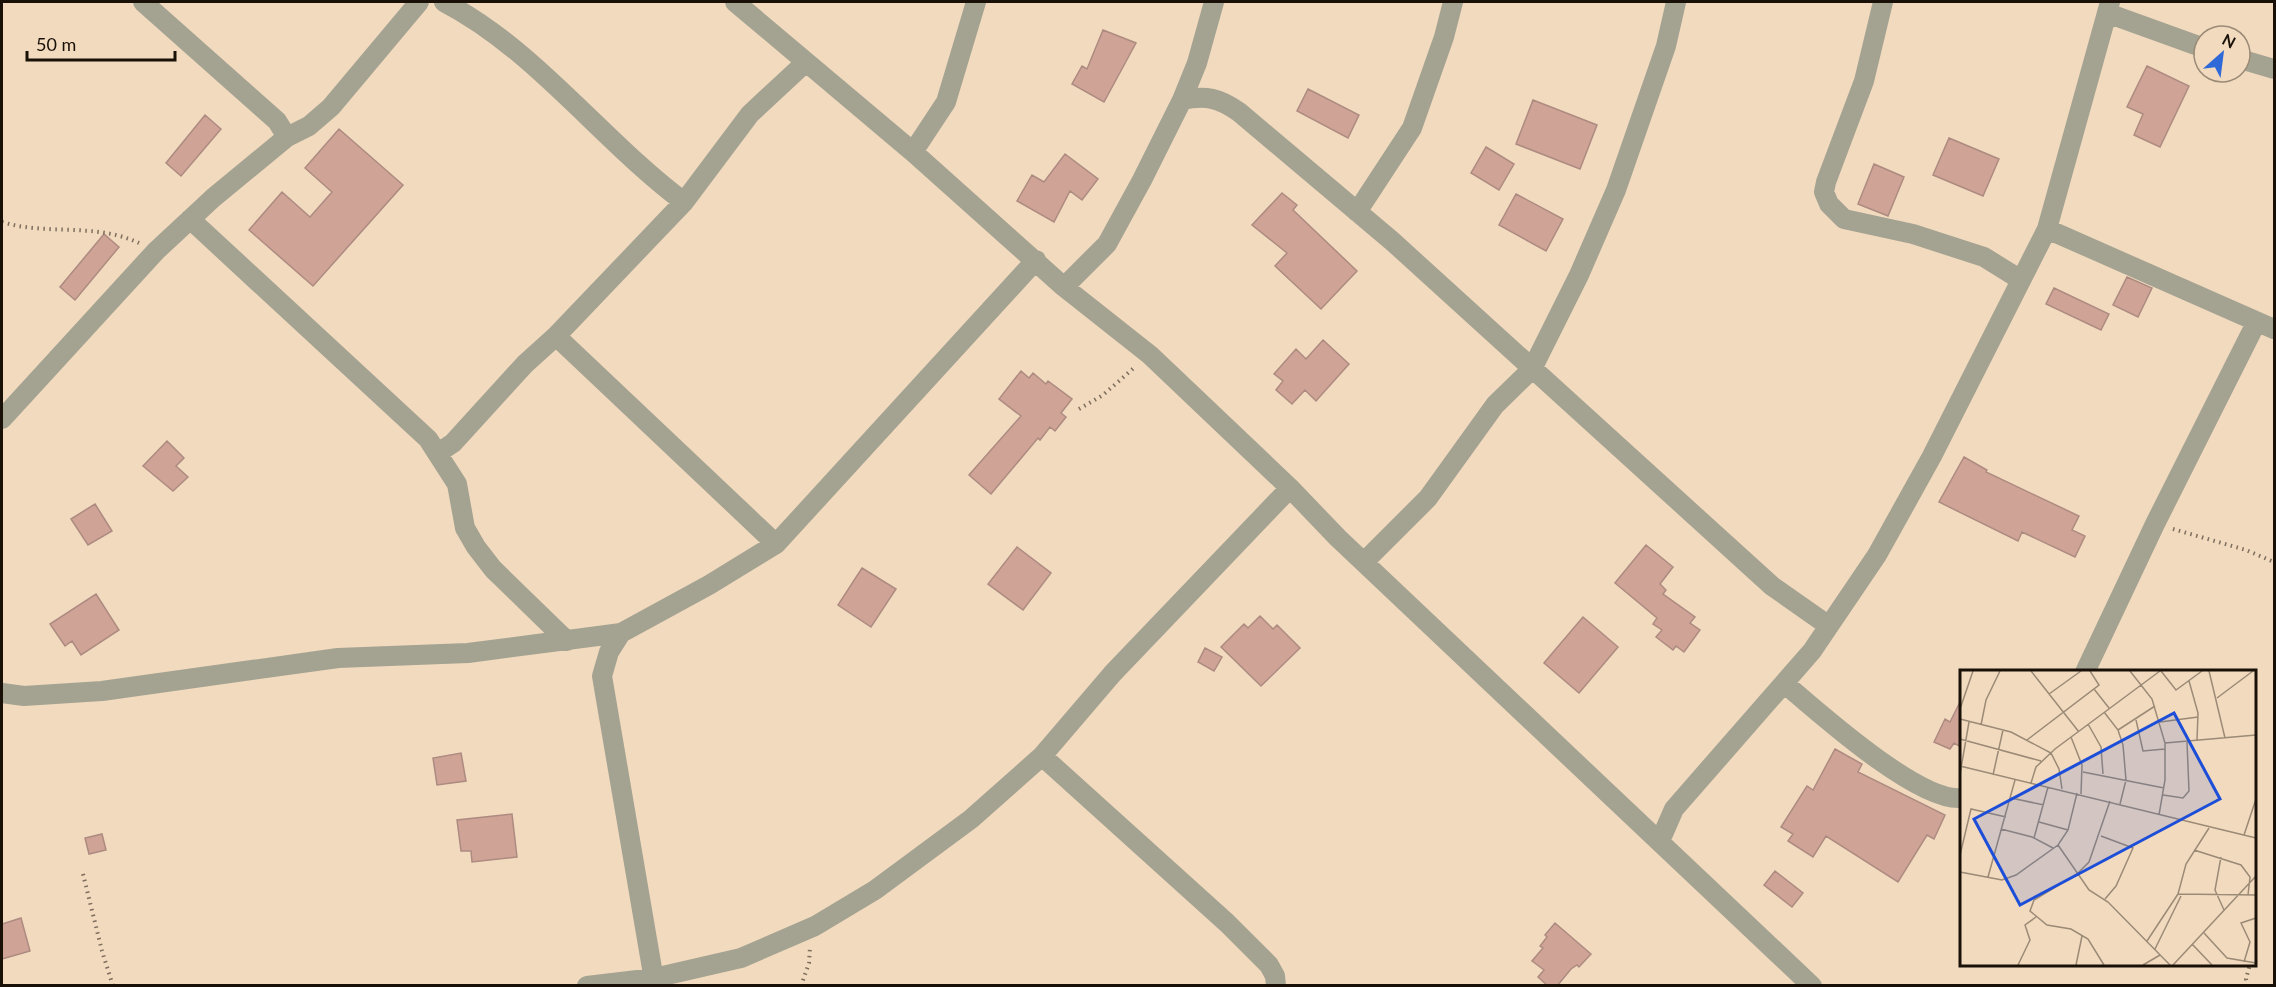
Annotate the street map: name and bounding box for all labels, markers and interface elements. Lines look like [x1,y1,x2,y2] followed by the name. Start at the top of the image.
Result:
[27,24,176,62] scale bar
[2192,24,2252,84] north arrow
[2219,29,2239,52] text: N
[36,33,76,55] text: 50 m
[1960,670,2255,966] inset map

